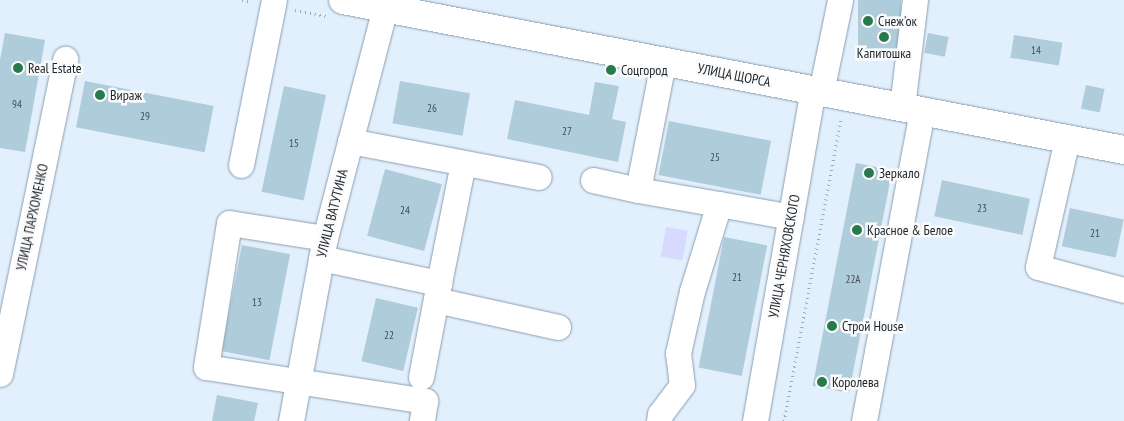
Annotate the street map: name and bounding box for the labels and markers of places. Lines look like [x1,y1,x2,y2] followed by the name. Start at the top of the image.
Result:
[878,13,917,29] place label: Снеж'ок
[862,15,874,27] marker: Снеж'ок
[878,31,890,43] marker: Капитошка
[857,45,911,61] place label: Капитошка
[28,60,81,76] place label: Real Estate
[12,62,24,74] marker: Real Estate
[621,62,668,78] place label: Соцгород
[605,64,617,76] marker: Соцгород
[110,87,142,103] place label: Вираж
[94,89,106,101] marker: Вираж
[879,165,920,181] place label: Зеркало
[863,167,875,179] marker: Зеркало
[867,222,953,238] place label: Красное & Белое
[851,224,863,236] marker: Красное & Белое
[842,318,904,334] place label: Строй House
[826,320,838,332] marker: Строй House
[832,374,879,390] place label: Королева
[816,376,828,388] marker: Королева

